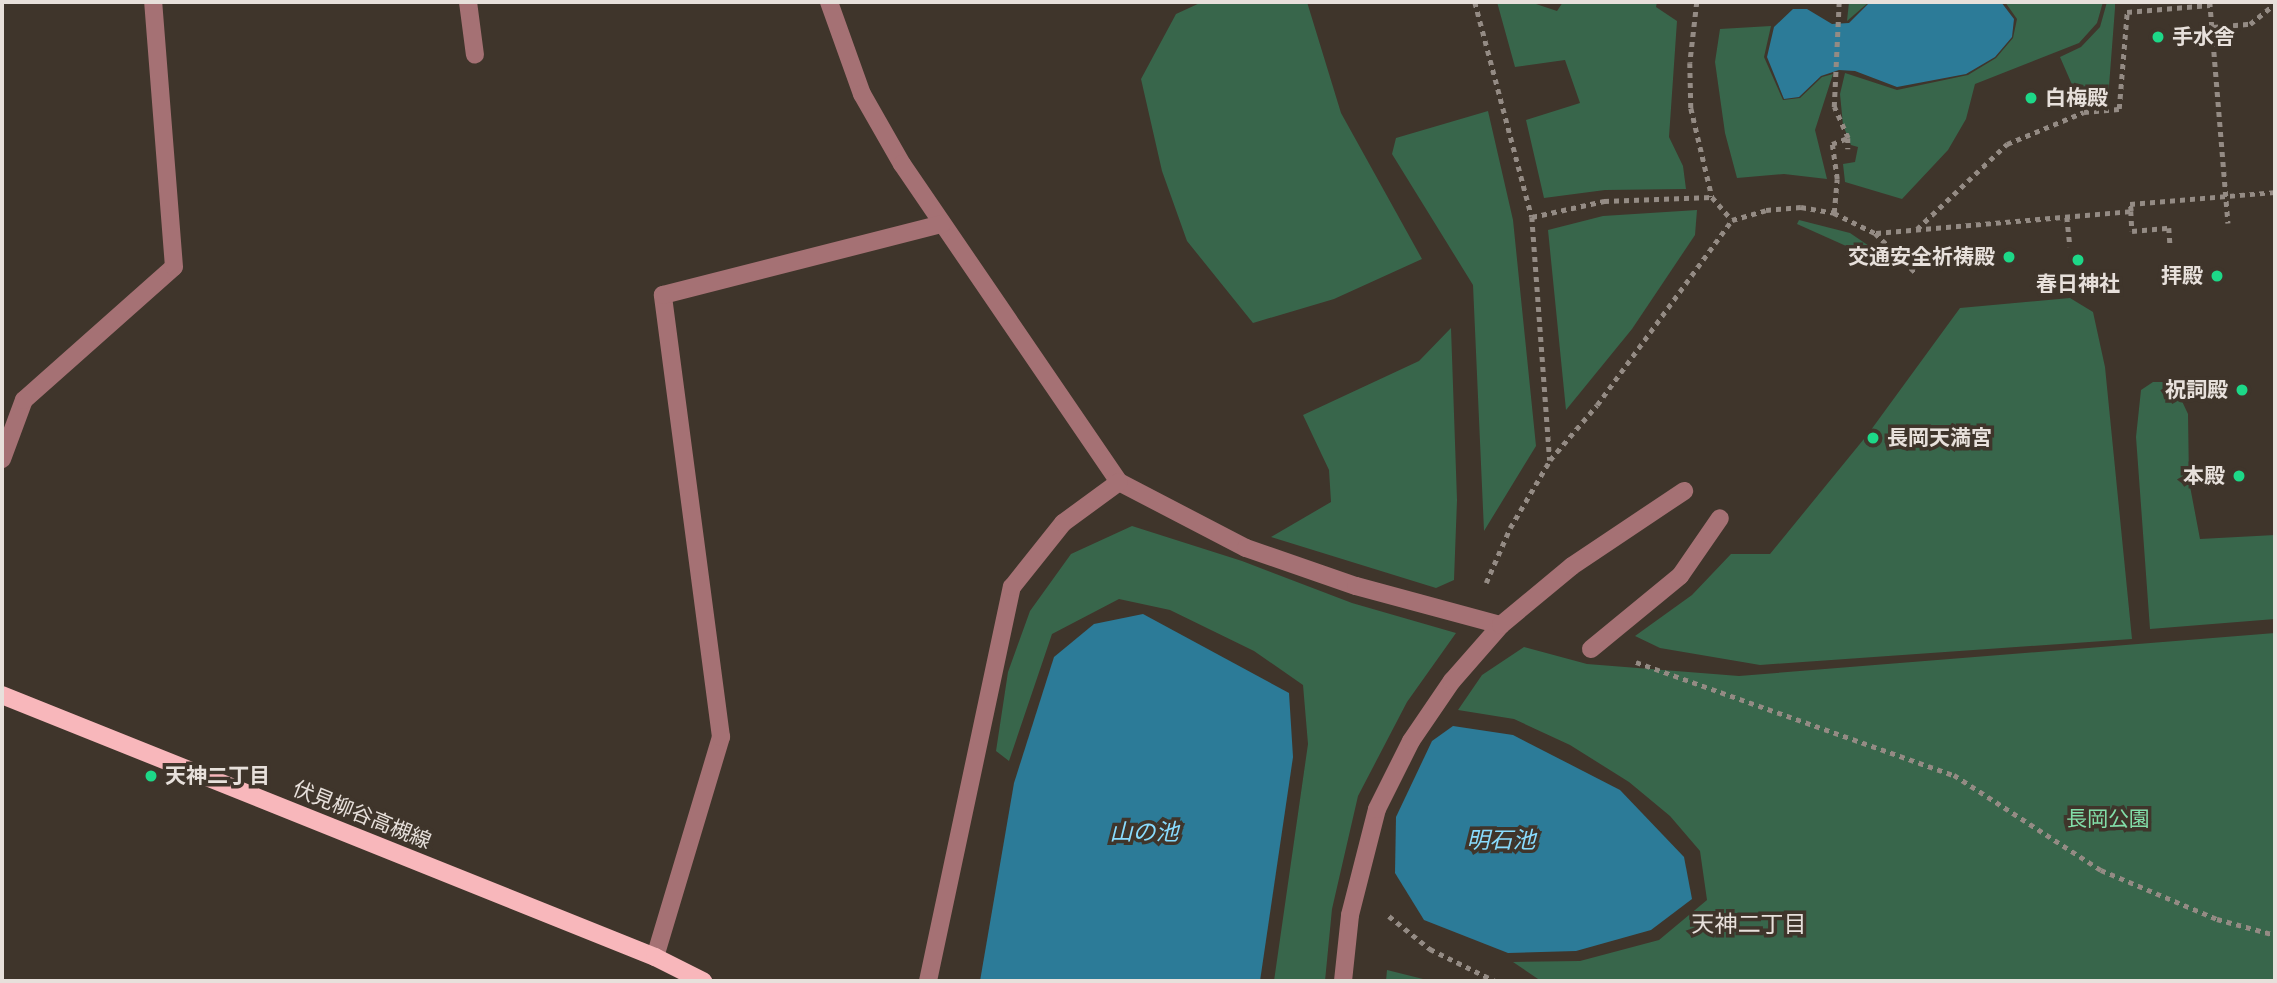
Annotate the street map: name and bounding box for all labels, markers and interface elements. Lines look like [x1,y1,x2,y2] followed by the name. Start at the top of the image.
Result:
[2172,24,2235,50] place label: 手水舎
[2150,29,2166,45] marker: 手水舎
[2045,85,2108,111] place label: 白梅殿
[2023,90,2039,106] marker: 白梅殿
[1848,244,1995,270] place label: 交通安全祈祷殿
[2001,249,2017,265] marker: 交通安全祈祷殿
[2070,252,2086,268] marker: 春日神社
[2161,263,2203,289] place label: 拝殿
[2209,268,2225,284] marker: 拝殿
[2036,271,2120,297] place label: 春日神社
[2165,377,2228,403] place label: 祝詞殿
[2234,382,2250,398] marker: 祝詞殿
[1887,425,1992,451] place label: 長岡天満宮
[1865,430,1881,446] marker: 長岡天満宮
[2183,463,2225,489] place label: 本殿
[2231,468,2247,484] marker: 本殿
[165,763,270,789] place label: 天神二丁目
[143,768,159,784] marker: 天神二丁目
[289,776,435,854] street label: 伏見柳谷高槻線
[2066,806,2150,832] park label: 長岡公園
[1110,819,1178,847] water label: 山の池
[1467,827,1535,855] water label: 明石池
[1692,911,1806,939] district label: 天神二丁目

